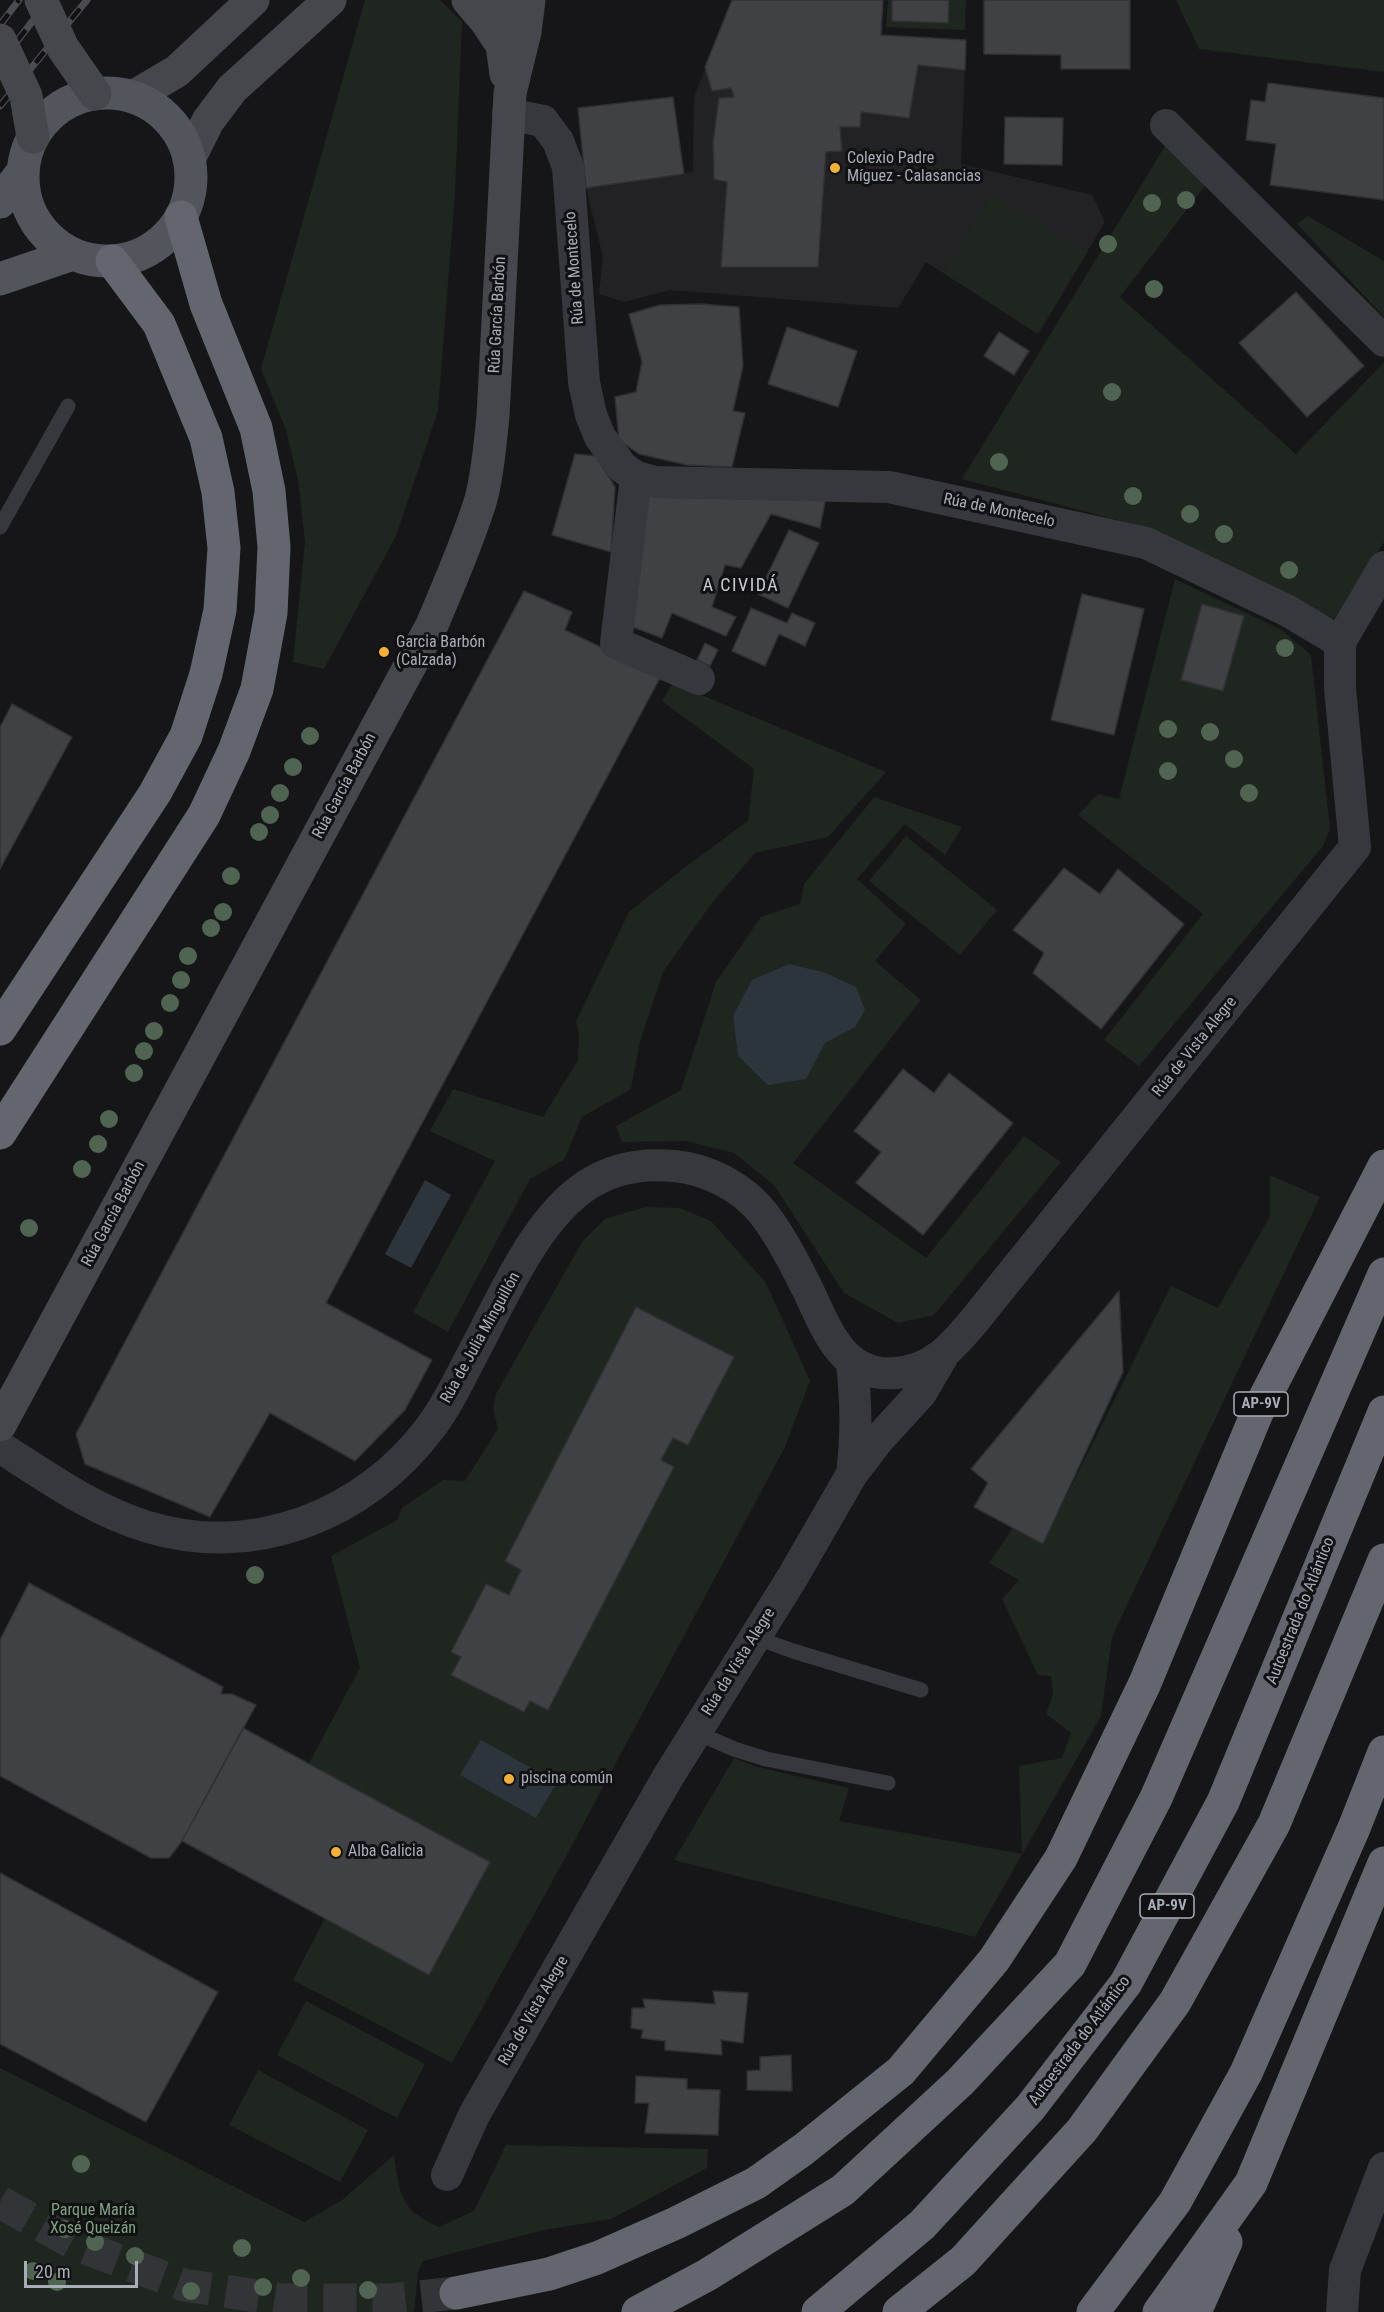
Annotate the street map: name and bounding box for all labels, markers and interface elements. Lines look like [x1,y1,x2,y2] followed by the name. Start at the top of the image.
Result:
[847,149,981,187] place label: Colexio Padre Míguez - Calasancias
[828,161,842,175] marker: Colexio Padre Míguez - Calasancias
[561,211,589,325] street label: Rúa de Montecelo
[485,256,511,374] street label: Rúa García Barbón
[942,490,1056,532] street label: Rúa de Montecelo
[703,575,779,597] district label: A CIVIDÁ
[396,633,485,671] place label: Garcia Barbón (Calzada)
[377,645,391,659] marker: Garcia Barbón (Calzada)
[309,730,381,842] street label: Rúa García Barbón
[1149,993,1241,1101] street label: Rúa de Vista Alegre
[78,1158,150,1270] street label: Rúa García Barbón
[437,1269,525,1407] street label: Rúa de Julia Minguillón
[1234,1392,1288,1416] road number: AP-9V
[1263,1535,1339,1687] street label: Autoestrada do Atlántico
[698,1605,780,1719] street label: Rúa da Vista Alegre
[521,1769,613,1789] place label: piscina común
[502,1772,516,1786] marker: piscina común
[348,1842,423,1862] place label: Alba Galicia
[329,1845,343,1859] marker: Alba Galicia
[1140,1894,1194,1918] road number: AP-9V
[495,1953,573,2069] street label: Rúa de Vista Alegre
[1025,1973,1135,2109] street label: Autoestrada do Atlántico
[50,2201,136,2239] park label: Parque María Xosé Queizán
[27,2249,141,2287] scale bar
[35,2261,70,2282] text: 20 m

